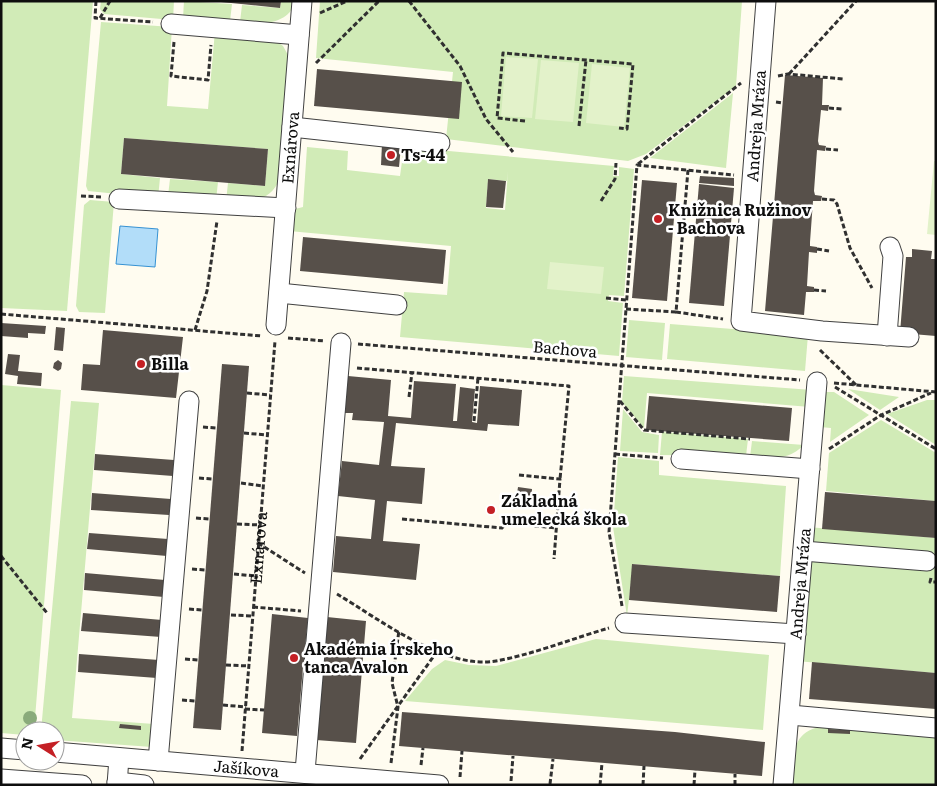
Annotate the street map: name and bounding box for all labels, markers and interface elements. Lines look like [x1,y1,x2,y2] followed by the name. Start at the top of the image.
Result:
[739,69,771,183] street label: Andreja Mráza
[274,110,304,185] street label: Exnárova
[401,142,445,166] place label: Ts-44
[385,149,397,161] marker: Ts-44
[668,197,811,239] place label: Knižnica Ružinov - Bachova
[652,213,664,225] marker: Knižnica Ružinov - Bachova
[532,333,599,363] street label: Bachova
[151,351,189,375] place label: Billa
[135,358,147,370] marker: Billa
[501,488,627,530] place label: Základná umelecká škola
[485,504,497,516] marker: Základná umelecká škola
[242,510,272,585] street label: Exnárova
[782,526,816,641] street label: Andreja Mráza
[304,636,453,678] place label: Akadémia Írskeho tanca Avalon
[288,652,300,664] marker: Akadémia Írskeho tanca Avalon
[15,721,65,771] north arrow
[15,735,37,751] text: N
[213,753,281,782] street label: Jašíkova

